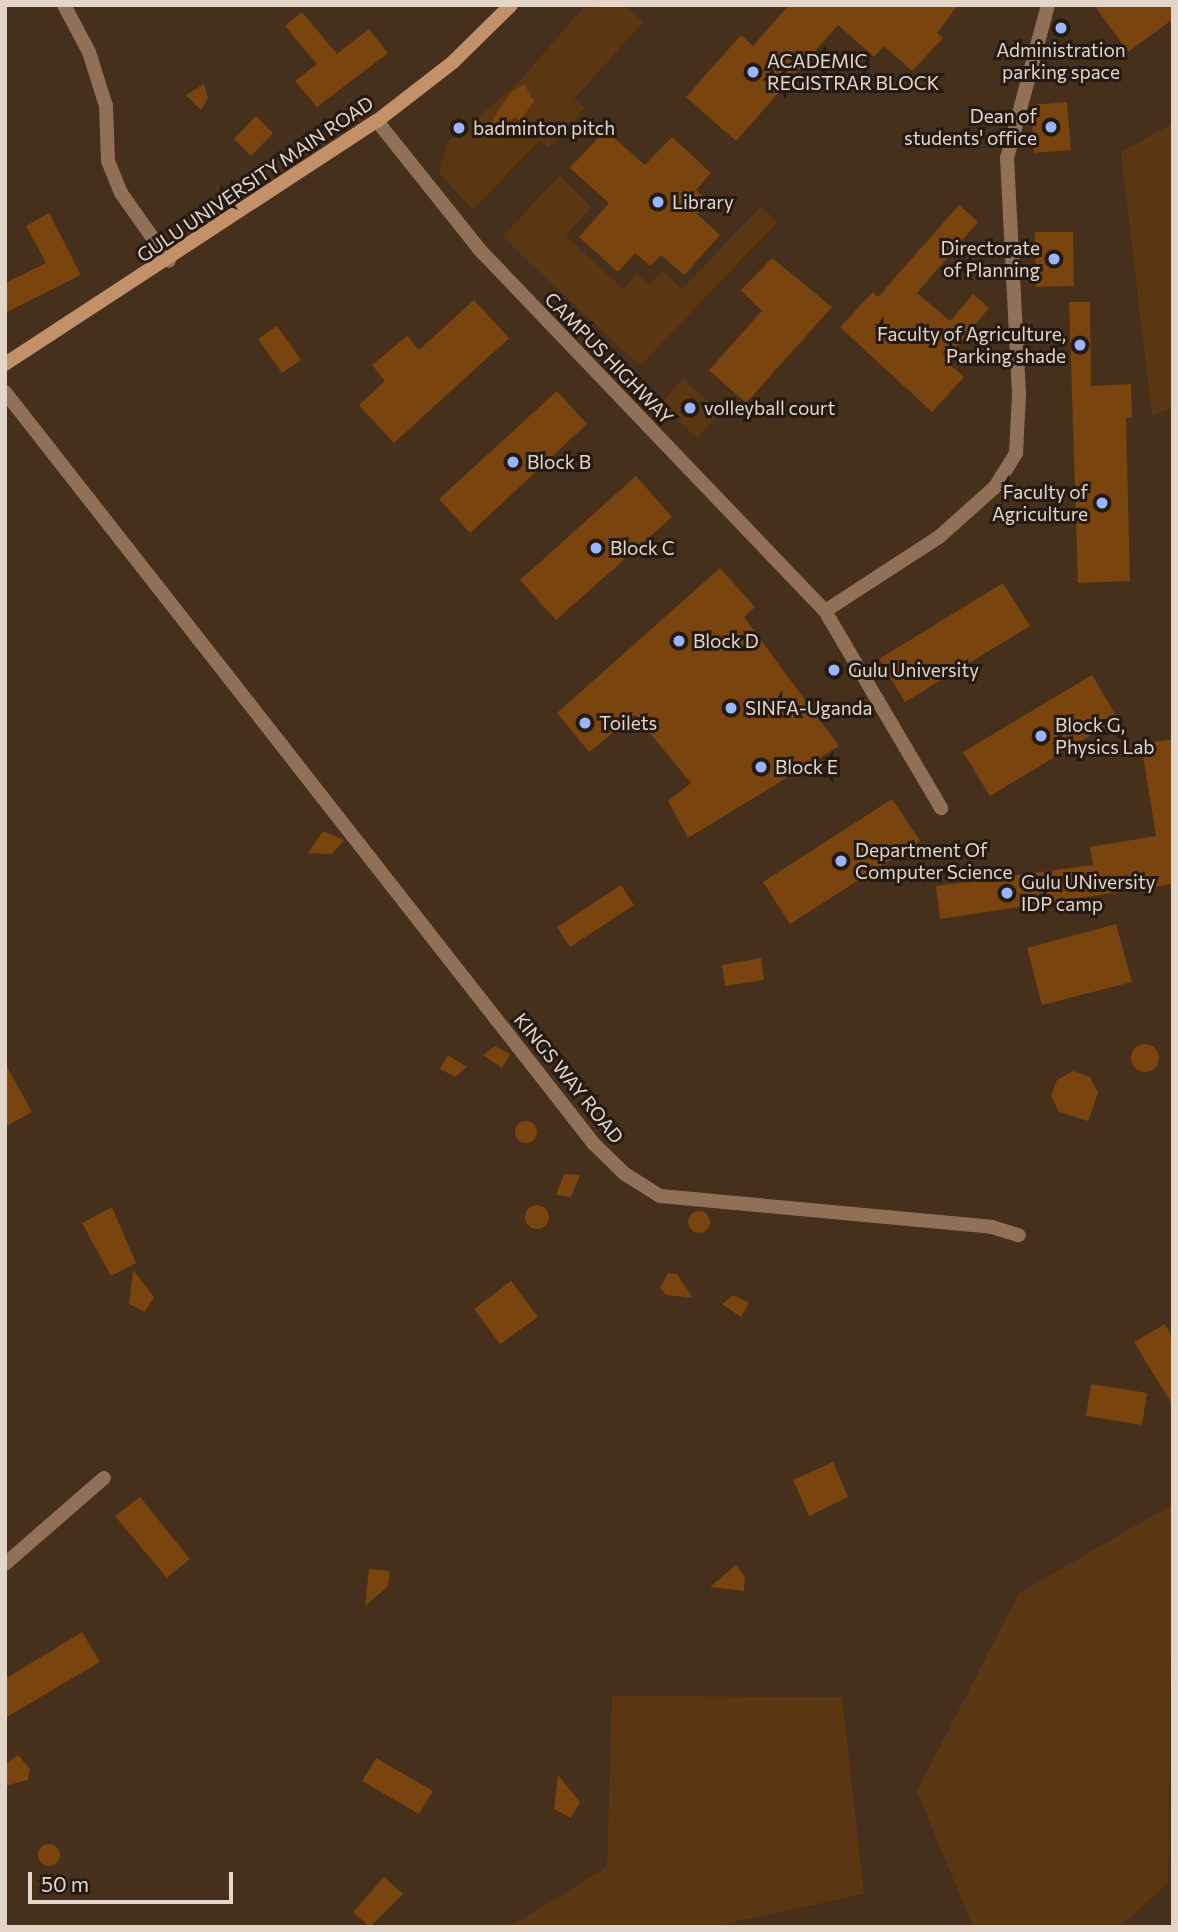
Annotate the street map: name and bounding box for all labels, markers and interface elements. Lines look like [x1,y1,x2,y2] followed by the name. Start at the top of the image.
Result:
[1053,20,1069,36] marker: Administration parking space
[996,39,1126,83] place label: Administration parking space
[767,50,940,94] place label: ACADEMIC REGISTRAR BLOCK
[745,64,761,80] marker: ACADEMIC REGISTRAR BLOCK
[132,91,378,267] street label: GULU UNIVERSITY MAIN ROAD
[904,105,1037,149] place label: Dean of students' office
[473,117,615,139] place label: badminton pitch
[1043,119,1059,135] marker: Dean of students' office
[451,120,467,136] marker: badminton pitch
[672,191,734,213] place label: Library
[650,194,666,210] marker: Library
[940,237,1040,281] place label: Directorate of Planning
[1046,251,1062,267] marker: Directorate of Planning
[540,287,678,429] street label: CAMPUS HIGHWAY
[877,323,1066,367] place label: Faculty of Agriculture, Parking shade
[1072,337,1088,353] marker: Faculty of Agriculture, Parking shade
[704,397,835,419] place label: volleyball court
[682,400,698,416] marker: volleyball court
[527,451,591,473] place label: Block B
[505,454,521,470] marker: Block B
[992,481,1088,525] place label: Faculty of Agriculture
[1094,495,1110,511] marker: Faculty of Agriculture
[610,537,675,559] place label: Block C
[588,540,604,556] marker: Block C
[693,630,759,652] place label: Block D
[671,633,687,649] marker: Block D
[848,659,979,681] place label: Gulu University
[826,662,842,678] marker: Gulu University
[745,697,872,719] place label: SINFA-Uganda
[723,700,739,716] marker: SINFA-Uganda
[599,712,657,734] place label: Toilets
[1055,714,1155,758] place label: Block G, Physics Lab
[577,715,593,731] marker: Toilets
[1033,728,1049,744] marker: Block G, Physics Lab
[775,756,838,778] place label: Block E
[753,759,769,775] marker: Block E
[855,839,1012,883] place label: Department Of Computer Science
[833,853,849,869] marker: Department Of Computer Science
[1021,871,1156,915] place label: Gulu UNiversity IDP camp
[999,885,1015,901] marker: Gulu UNiversity IDP camp
[509,1008,629,1148] street label: KINGS WAY ROAD
[32,1858,236,1902] scale bar
[41,1871,89,1896] text: 50 m

